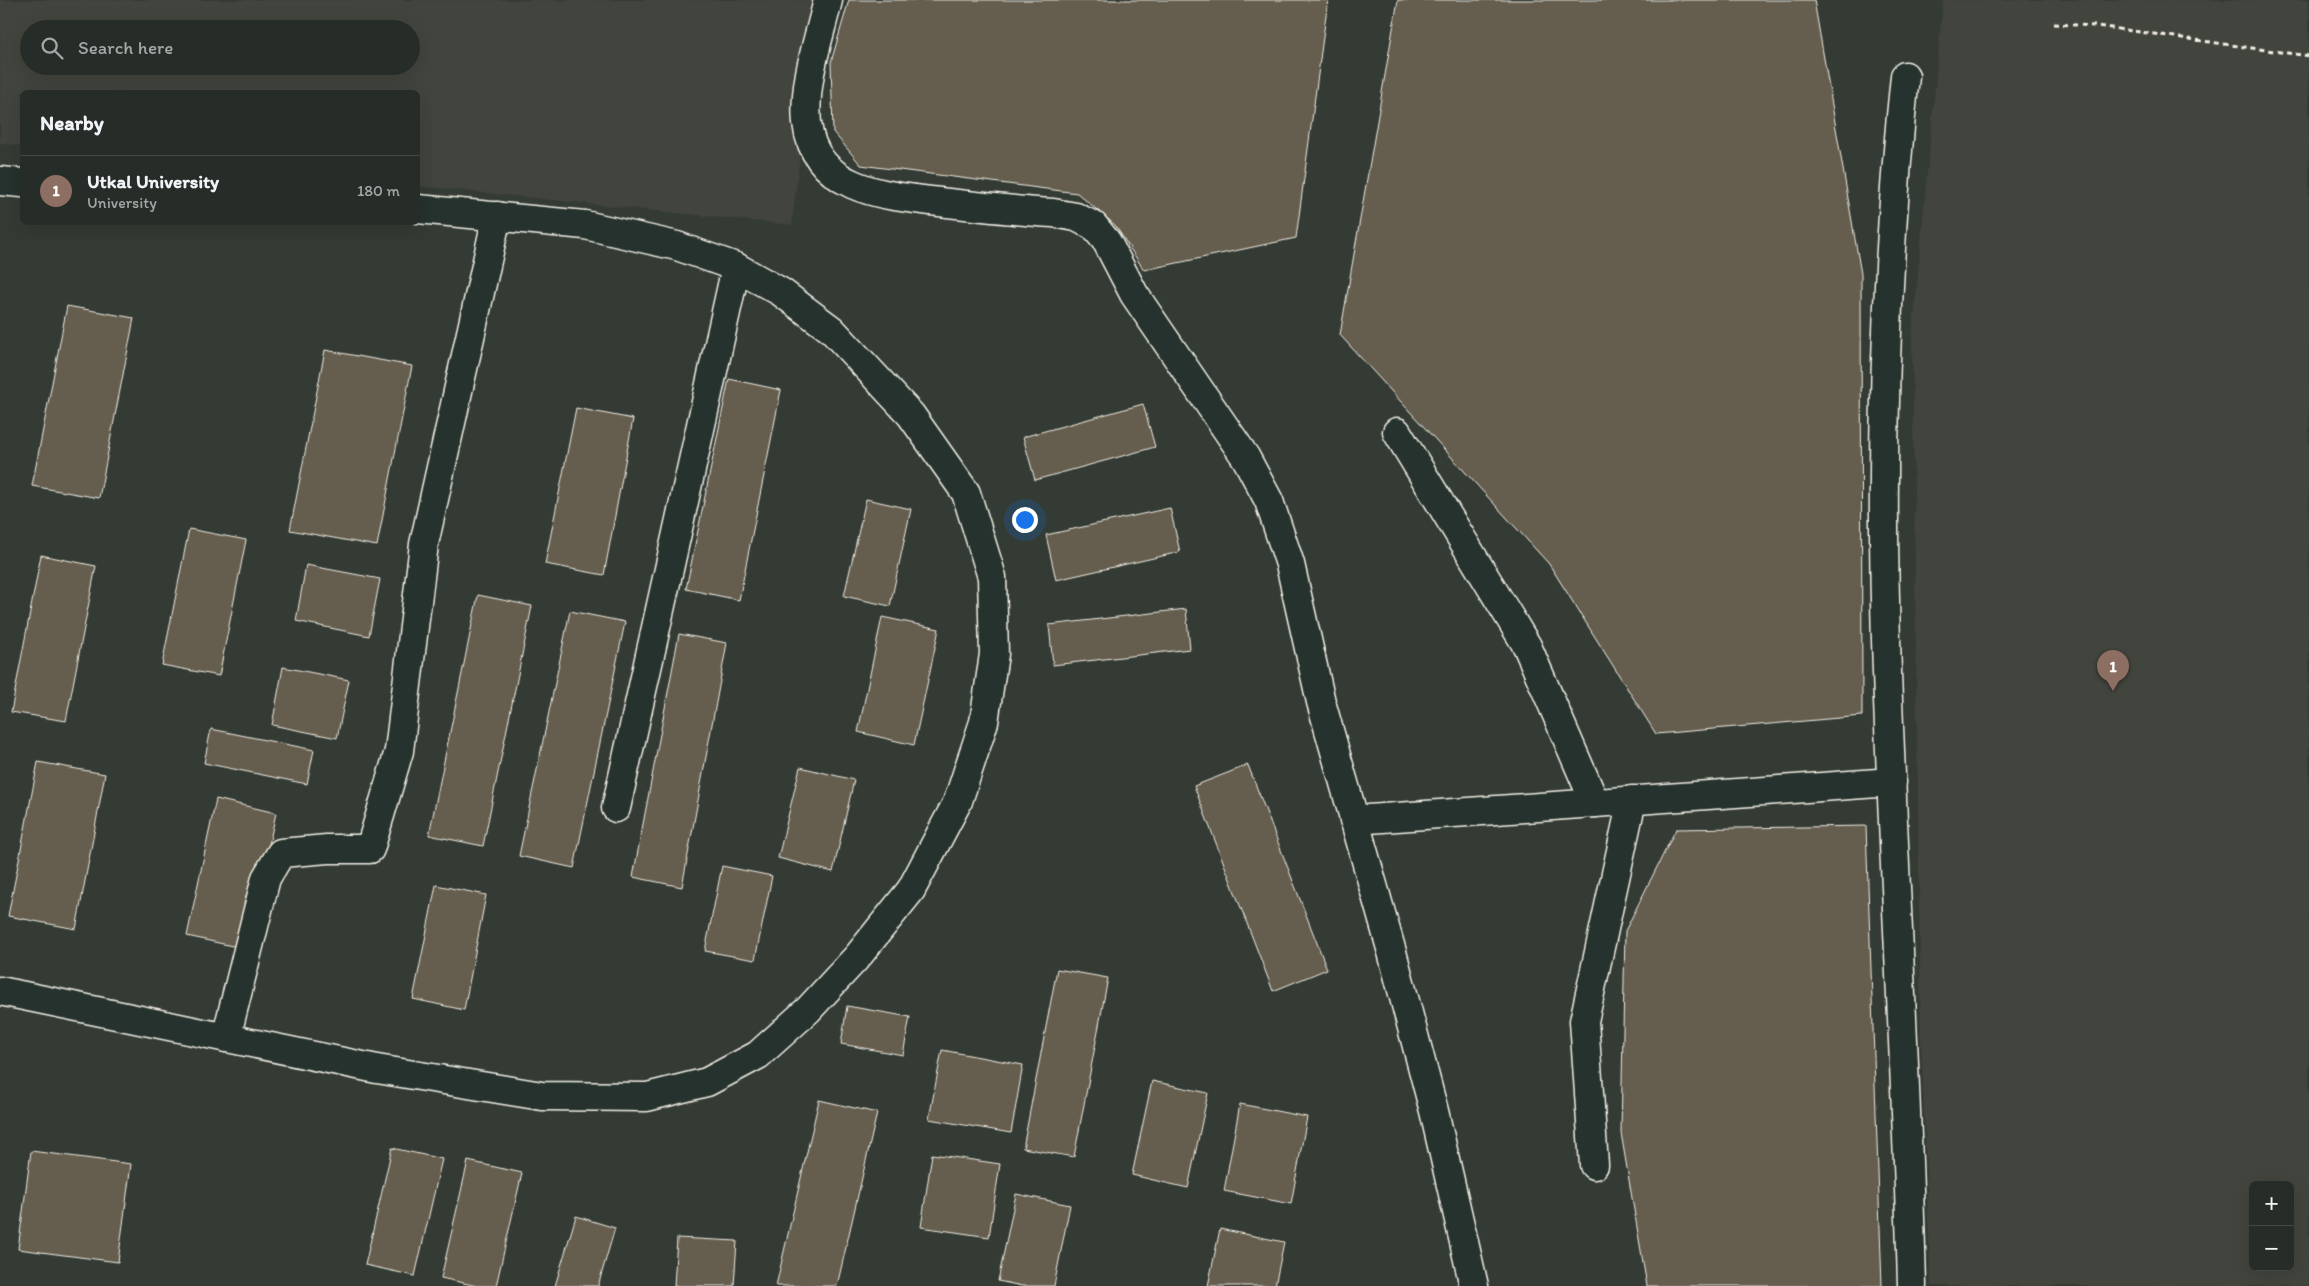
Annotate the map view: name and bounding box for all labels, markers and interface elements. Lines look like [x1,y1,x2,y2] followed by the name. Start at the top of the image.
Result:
[20,20,420,75] search box
[38,34,66,62] icon: search
[78,36,173,59] text: Search here
[40,110,104,135] text: Nearby
[87,170,219,193] text: Utkal University
[52,181,60,200] text: 1
[357,181,400,200] text: 180 m
[87,193,157,212] text: University
[1012,507,1038,533] your location
[2097,650,2129,691] pin: 1
[2249,1181,2294,1271] map controls
[2249,1181,2294,1226] button: +
[2249,1226,2294,1271] button: −

